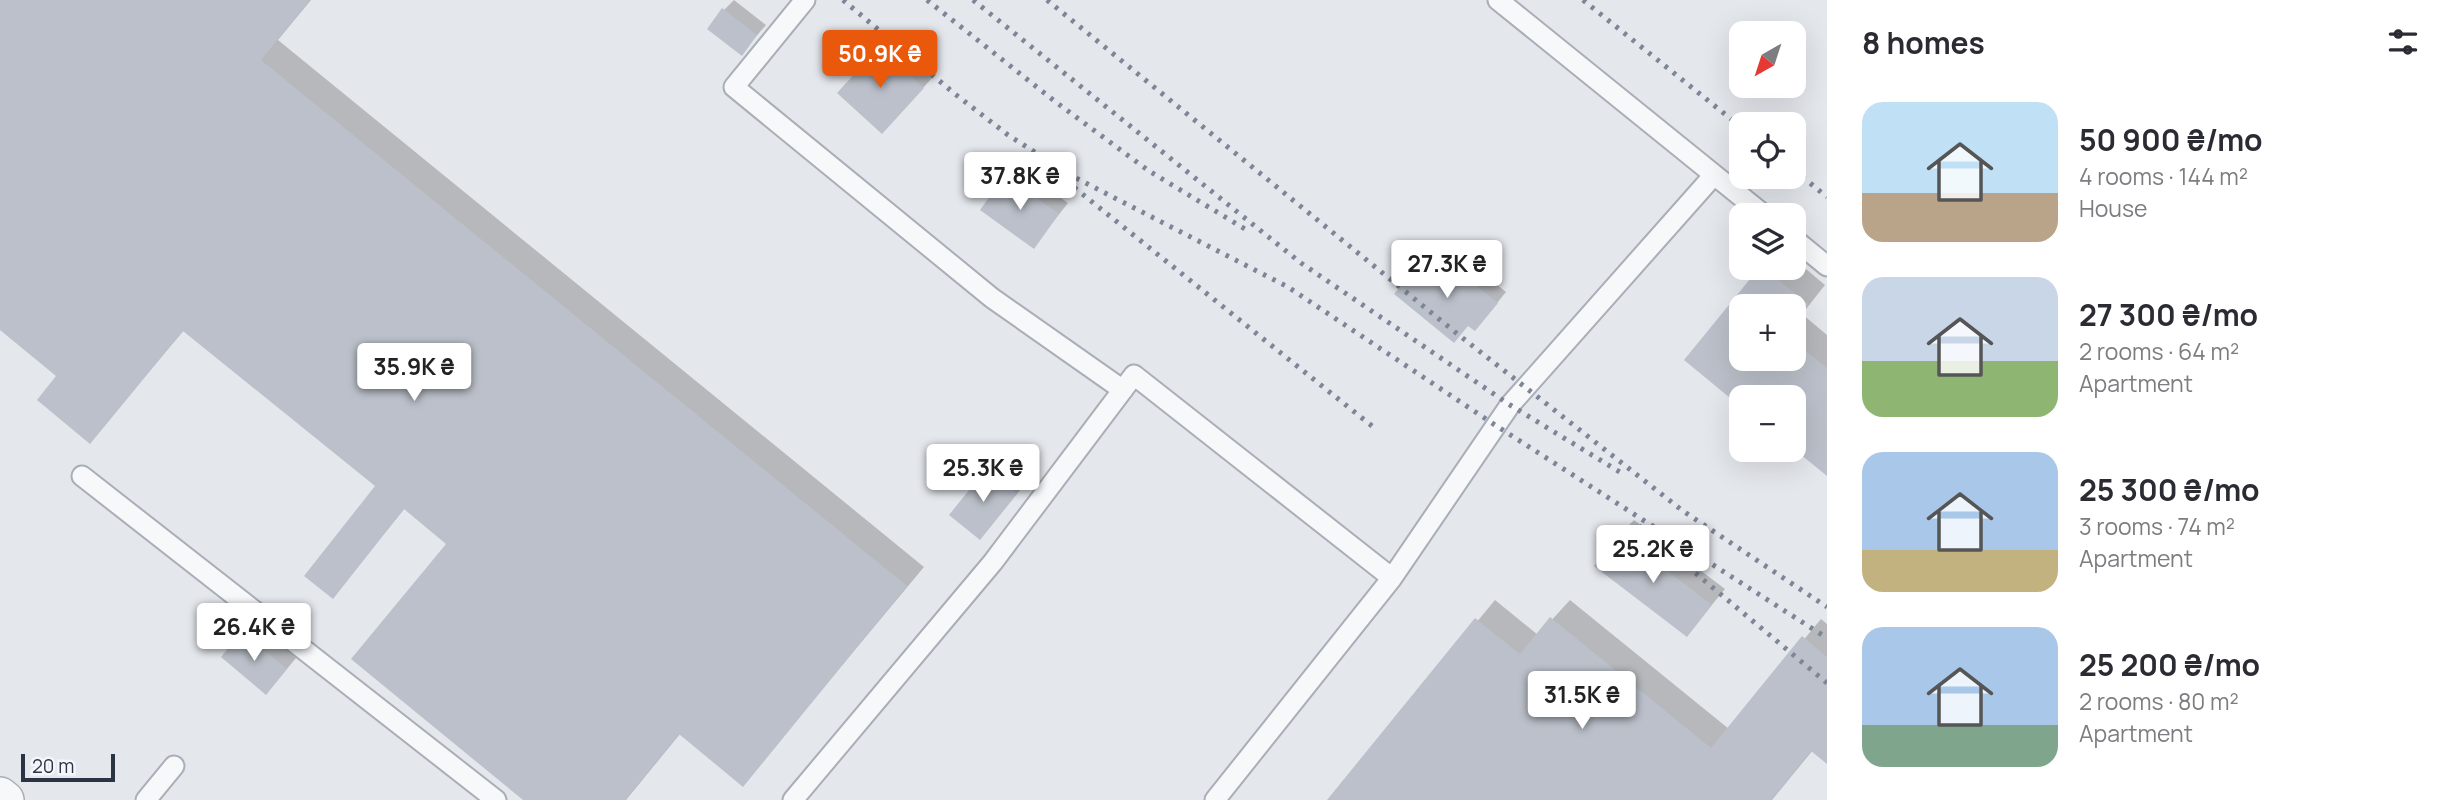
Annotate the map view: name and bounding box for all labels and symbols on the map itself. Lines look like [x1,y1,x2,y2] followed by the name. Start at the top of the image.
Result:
[1729,21,1806,98] north arrow
[815,31,945,90] pin: 50.9K ₴
[955,152,1085,212] pin: 37.8K ₴
[1382,240,1512,300] pin: 27.3K ₴
[349,344,479,403] pin: 35.9K ₴
[918,444,1048,504] pin: 25.3K ₴
[1588,526,1718,585] pin: 25.2K ₴
[189,604,319,663] pin: 26.4K ₴
[1517,672,1647,731] pin: 31.5K ₴
[21,751,116,783] scale bar

